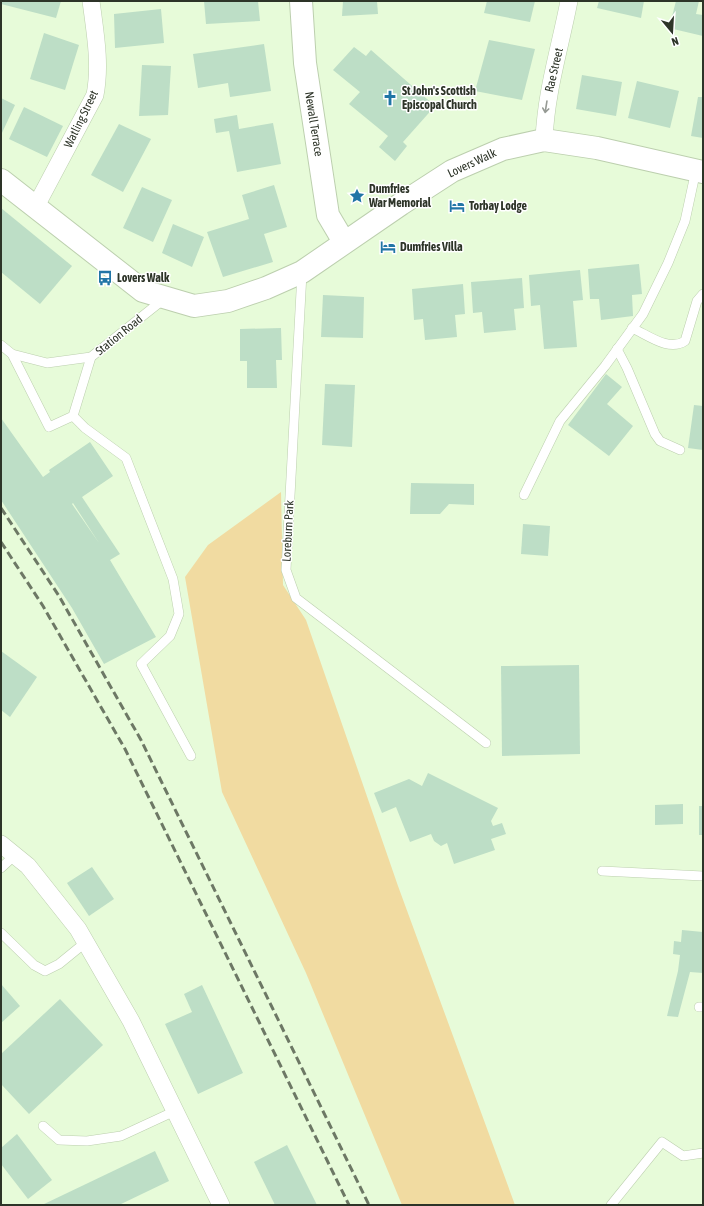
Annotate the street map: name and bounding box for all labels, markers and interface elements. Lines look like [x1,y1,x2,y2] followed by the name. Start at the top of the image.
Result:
[652,12,692,52] north arrow
[670,35,680,48] text: N
[542,46,566,94] street label: Rae Street
[402,84,477,112] place label: St John's Scottish Episcopal Church
[61,87,101,150] street label: Watling Street
[381,89,399,107] church icon: St John's Scottish Episcopal Church
[302,91,326,157] street label: Newall Terrace
[542,100,550,113] one-way arrow
[445,145,499,180] street label: Lovers Walk
[368,182,432,210] place label: Dumfries War Memorial
[348,187,366,205] place icon: Dumfries War Memorial
[448,197,466,215] hotel icon: Torbay Lodge
[469,199,527,213] place label: Torbay Lodge
[379,238,397,256] hotel icon: Dumfries Villa
[400,240,463,254] place label: Dumfries Villa
[96,269,114,287] bus stop icon: Lovers Walk
[117,271,170,285] place label: Lovers Walk
[93,312,145,358] street label: Station Road
[279,499,297,562] street label: Loreburn Park

